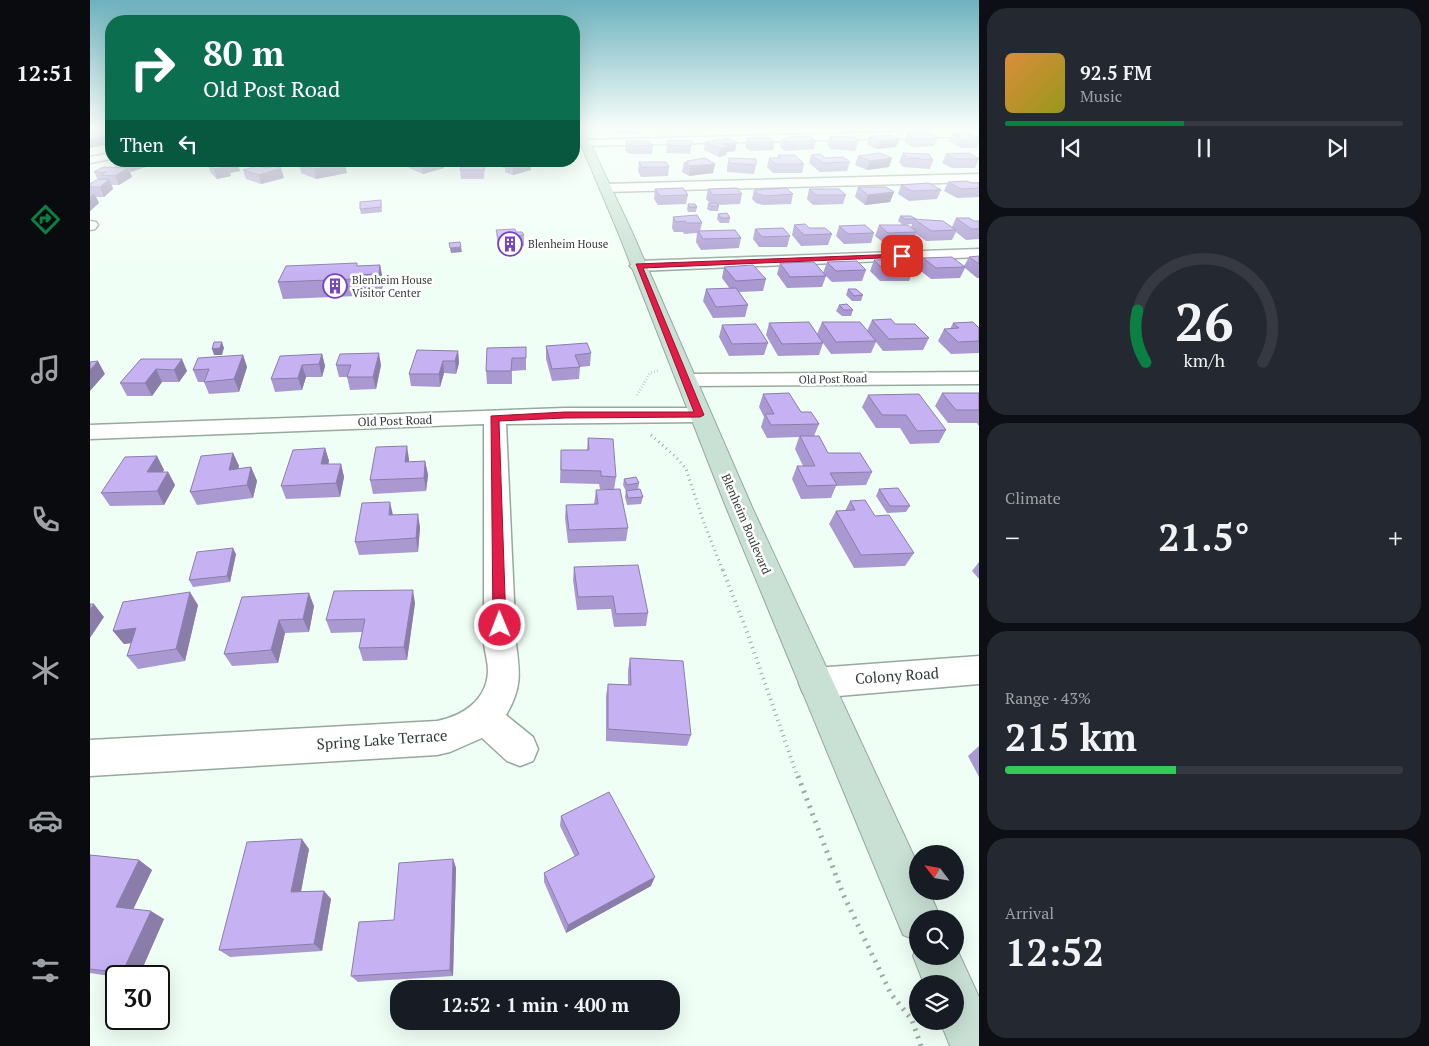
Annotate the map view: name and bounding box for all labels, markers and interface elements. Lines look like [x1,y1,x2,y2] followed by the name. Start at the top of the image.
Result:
[203,30,284,76] text: 80 m
[120,35,185,100] icon: right
[16,58,74,87] text: 12:51
[1080,60,1152,85] text: 92.5 FM
[203,74,340,103] text: Old Post Road
[1080,85,1122,107] text: Music
[174,130,202,158] icon: left
[120,132,164,157] text: Then
[1057,134,1085,162] icon: previous
[1190,134,1218,162] icon: pause
[1323,134,1351,162] icon: next
[28,202,63,237] icon: directions
[497,231,523,257] building icon: Blenheim House
[881,235,923,277] pin
[528,237,609,251] place label: Blenheim House
[888,242,916,270] icon: arrive
[322,273,348,299] building icon: Blenheim House Visitor Center
[352,273,433,300] place label: Blenheim House Visitor Center
[1175,287,1233,356] text: 26
[1183,348,1225,372] text: km/h
[28,352,63,387] icon: music
[799,371,867,387] street label: Old Post Road
[357,412,433,429] street label: Old Post Road
[718,471,775,577] street label: Blenheim Boulevard
[1005,487,1061,509] text: Climate
[28,502,63,537] icon: phone
[1158,512,1250,562] text: 21.5°
[1005,519,1020,556] text: −
[1388,519,1403,556] text: +
[473,598,525,650] position arrow
[28,653,63,688] icon: climate
[854,662,940,688] street label: Colony Road
[1005,687,1091,709] text: Range · 43%
[1005,712,1137,762] text: 215 km
[316,724,448,754] street label: Spring Lake Terrace
[28,803,63,838] icon: car
[909,845,964,900] north arrow
[909,845,964,1030] map controls
[1005,902,1054,924] text: Arrival
[909,910,964,965] button: search
[1005,927,1104,977] text: 12:52
[28,953,63,988] icon: filters
[105,965,170,1030] speed limit sign: 30
[909,975,964,1030] button: layers
[441,992,629,1017] text: 12:52 · 1 min · 400 m

